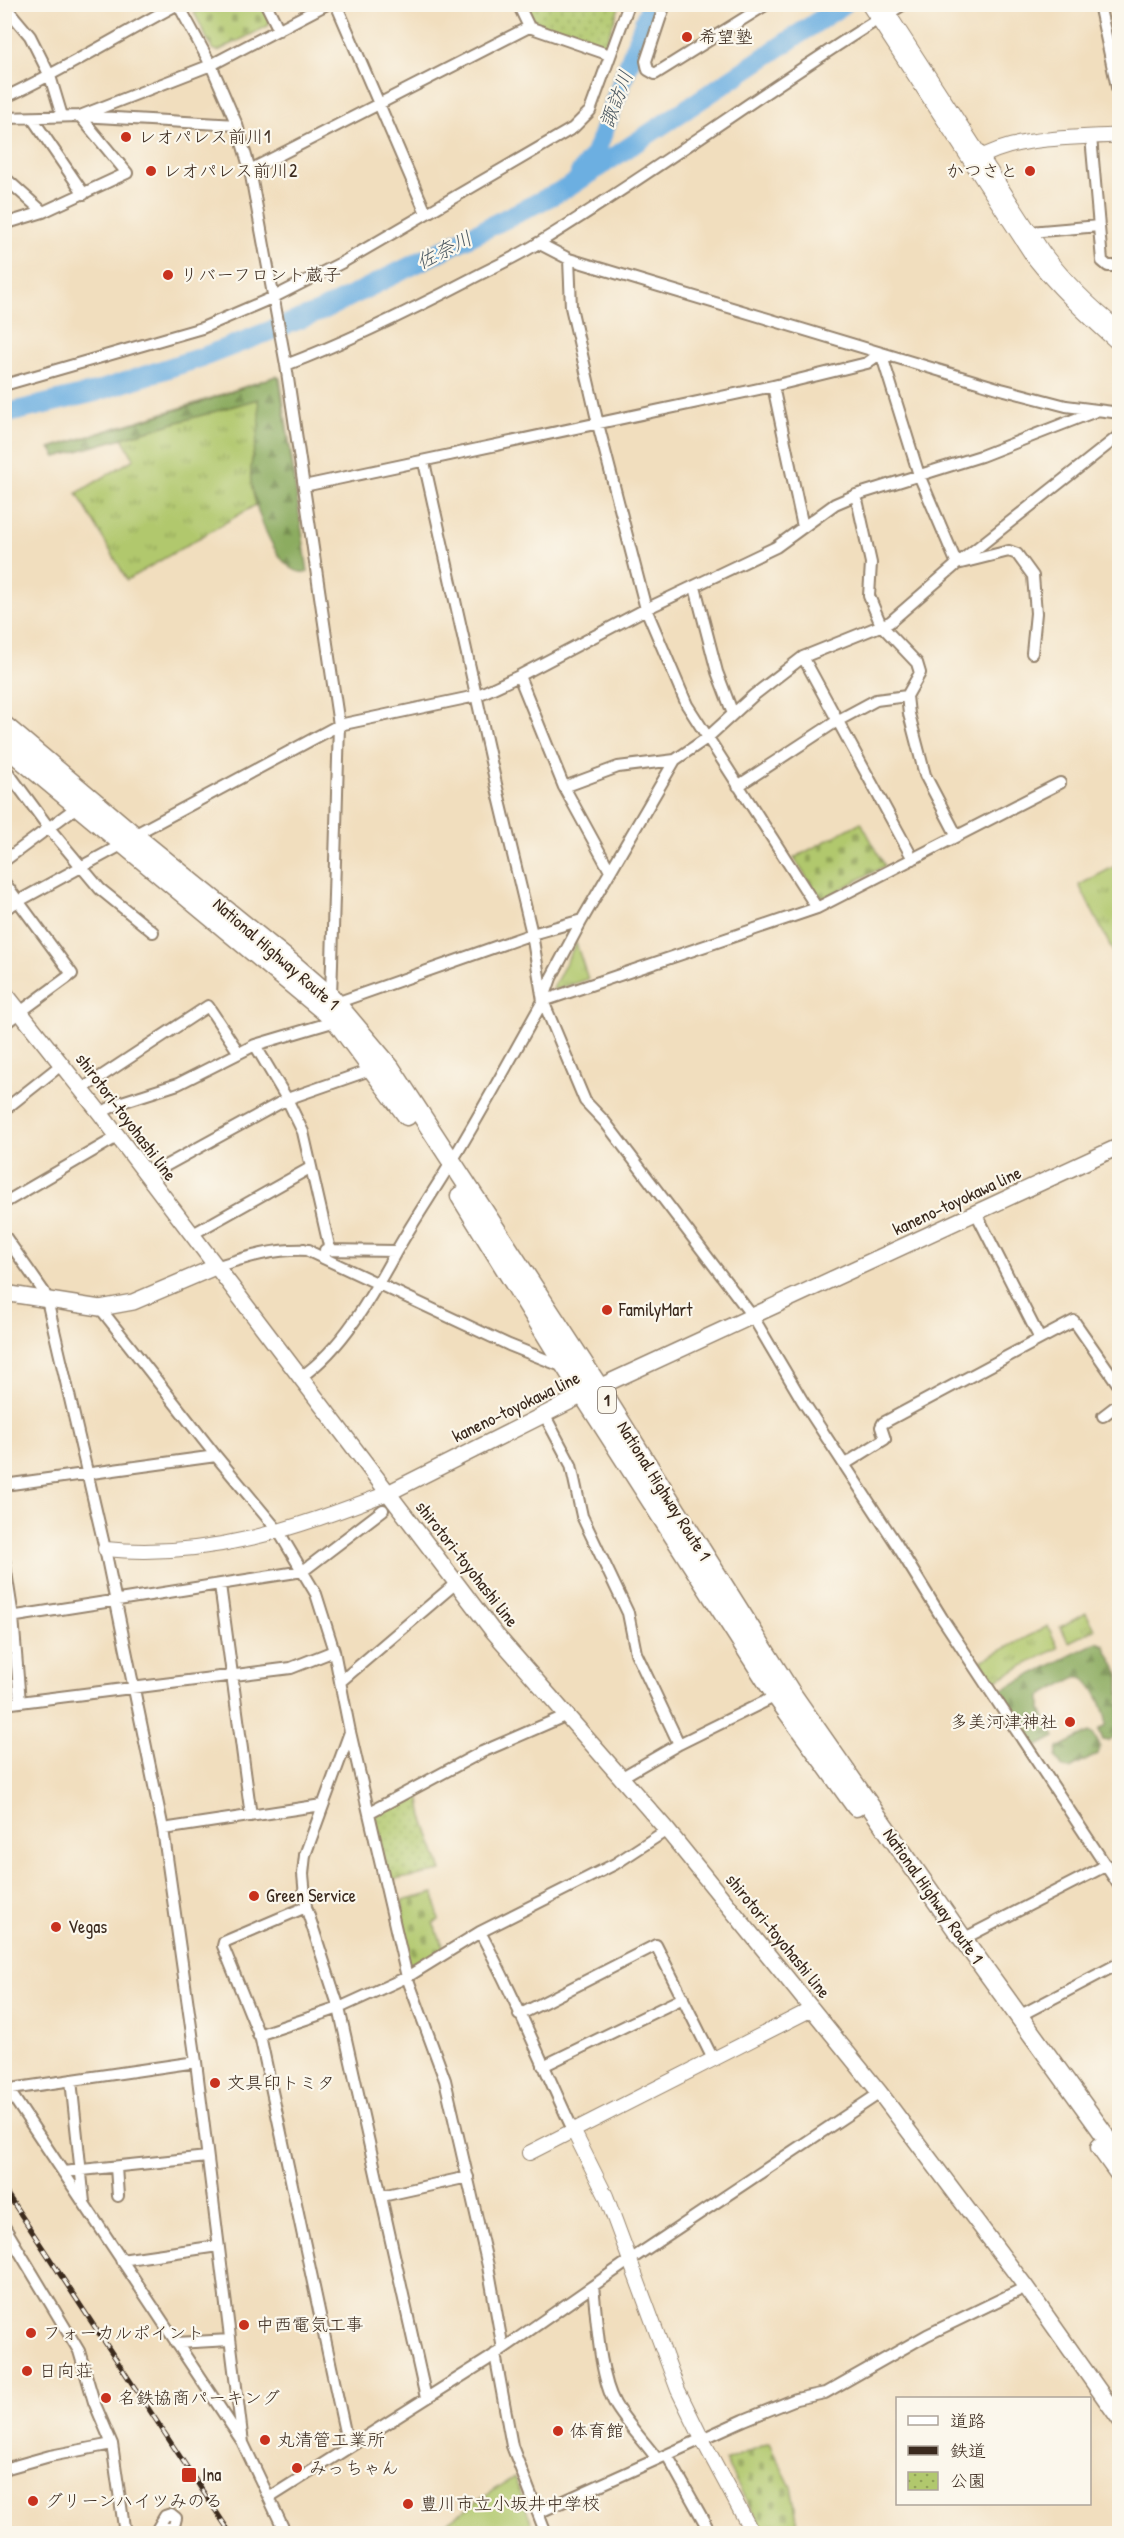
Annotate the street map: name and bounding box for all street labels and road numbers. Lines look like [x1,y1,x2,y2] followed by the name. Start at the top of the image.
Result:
[208,892,345,1016] street label: National Highway Route 1
[70,1048,183,1186] street label: shirotori-toyohashi line
[889,1160,1025,1241] street label: kaneno-toyokawa line
[448,1365,584,1448] street label: kaneno-toyokawa line
[598,1387,616,1413] road number: 1
[611,1416,717,1565] street label: National Highway Route 1
[410,1495,525,1632] street label: shirotori-toyohashi line
[877,1823,990,1968] street label: National Highway Route 1
[720,1868,837,2003] street label: shirotori-toyohashi line

